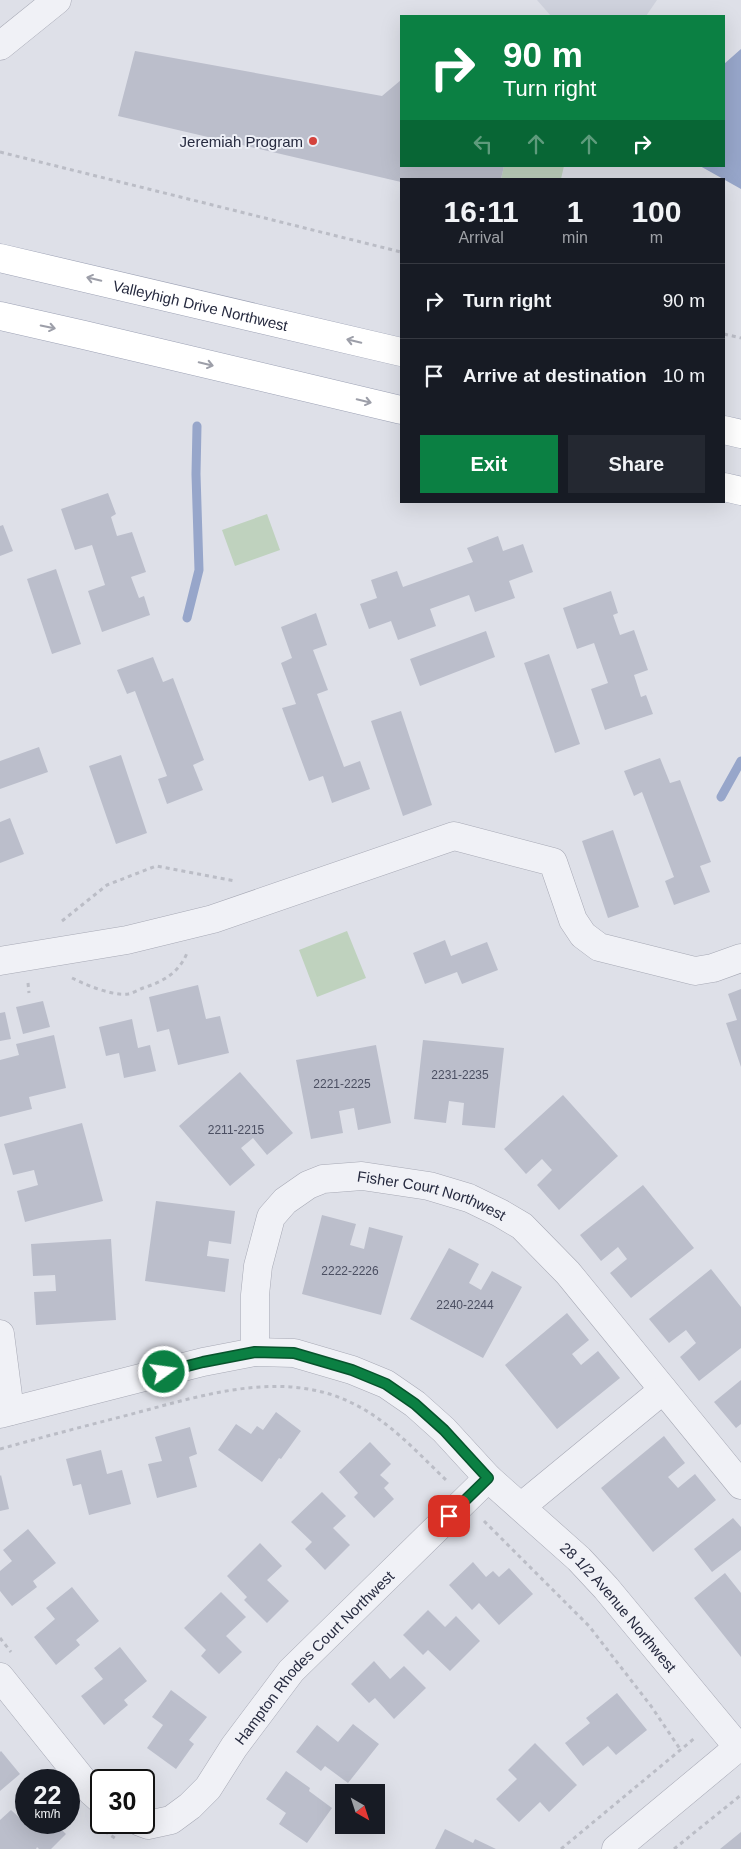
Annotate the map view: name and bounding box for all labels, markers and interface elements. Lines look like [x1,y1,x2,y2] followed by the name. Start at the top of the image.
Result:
[420,35,485,100] icon: right
[503,35,583,74] text: 90 m
[503,76,596,101] text: Turn right
[469,130,497,158] icon: left
[522,130,550,158] icon: ahead
[575,130,603,158] icon: ahead
[628,130,656,158] icon: right
[180,133,303,150] place label: Jeremiah Program
[307,135,319,147] marker: Jeremiah Program
[444,195,519,228] text: 16:11
[567,195,583,228] text: 1
[631,195,681,228] text: 100
[458,229,504,246] text: Arrival
[562,229,588,246] text: min
[650,229,663,246] text: m
[86,274,102,283] one-way arrow
[111,276,290,334] street label: Valleyhigh Drive Northwest
[420,287,448,315] icon: right
[463,290,551,311] text: Turn right
[663,290,705,311] text: 90 m
[39,322,55,332] one-way arrow
[346,336,362,345] one-way arrow
[197,360,213,369] one-way arrow
[420,362,448,390] icon: arrive
[463,365,647,386] text: Arrive at destination
[663,365,705,386] text: 10 m
[355,397,371,406] one-way arrow
[420,435,558,493] button: Exit
[568,435,705,493] button: Share
[431,1068,489,1082] house number: 2231-2235
[313,1077,371,1091] house number: 2221-2225
[208,1123,265,1137] house number: 2211-2215
[356,1167,510,1224] street label: Fisher Court Northwest
[321,1264,379,1278] house number: 2222-2226
[436,1298,494,1312] house number: 2240-2244
[137,1345,189,1397] position arrow
[428,1495,470,1537] pin
[435,1502,463,1530] icon: arrive
[557,1538,681,1676] street label: 28 1/2 Avenue Northwest
[231,1566,398,1748] street label: Hampton Rhodes Court Northwest
[90,1769,155,1834] speed limit sign: 30
[34,1781,61,1809] text: 22
[335,1784,385,1834] north arrow
[335,1784,385,1834] map controls
[34,1807,61,1821] text: km/h

